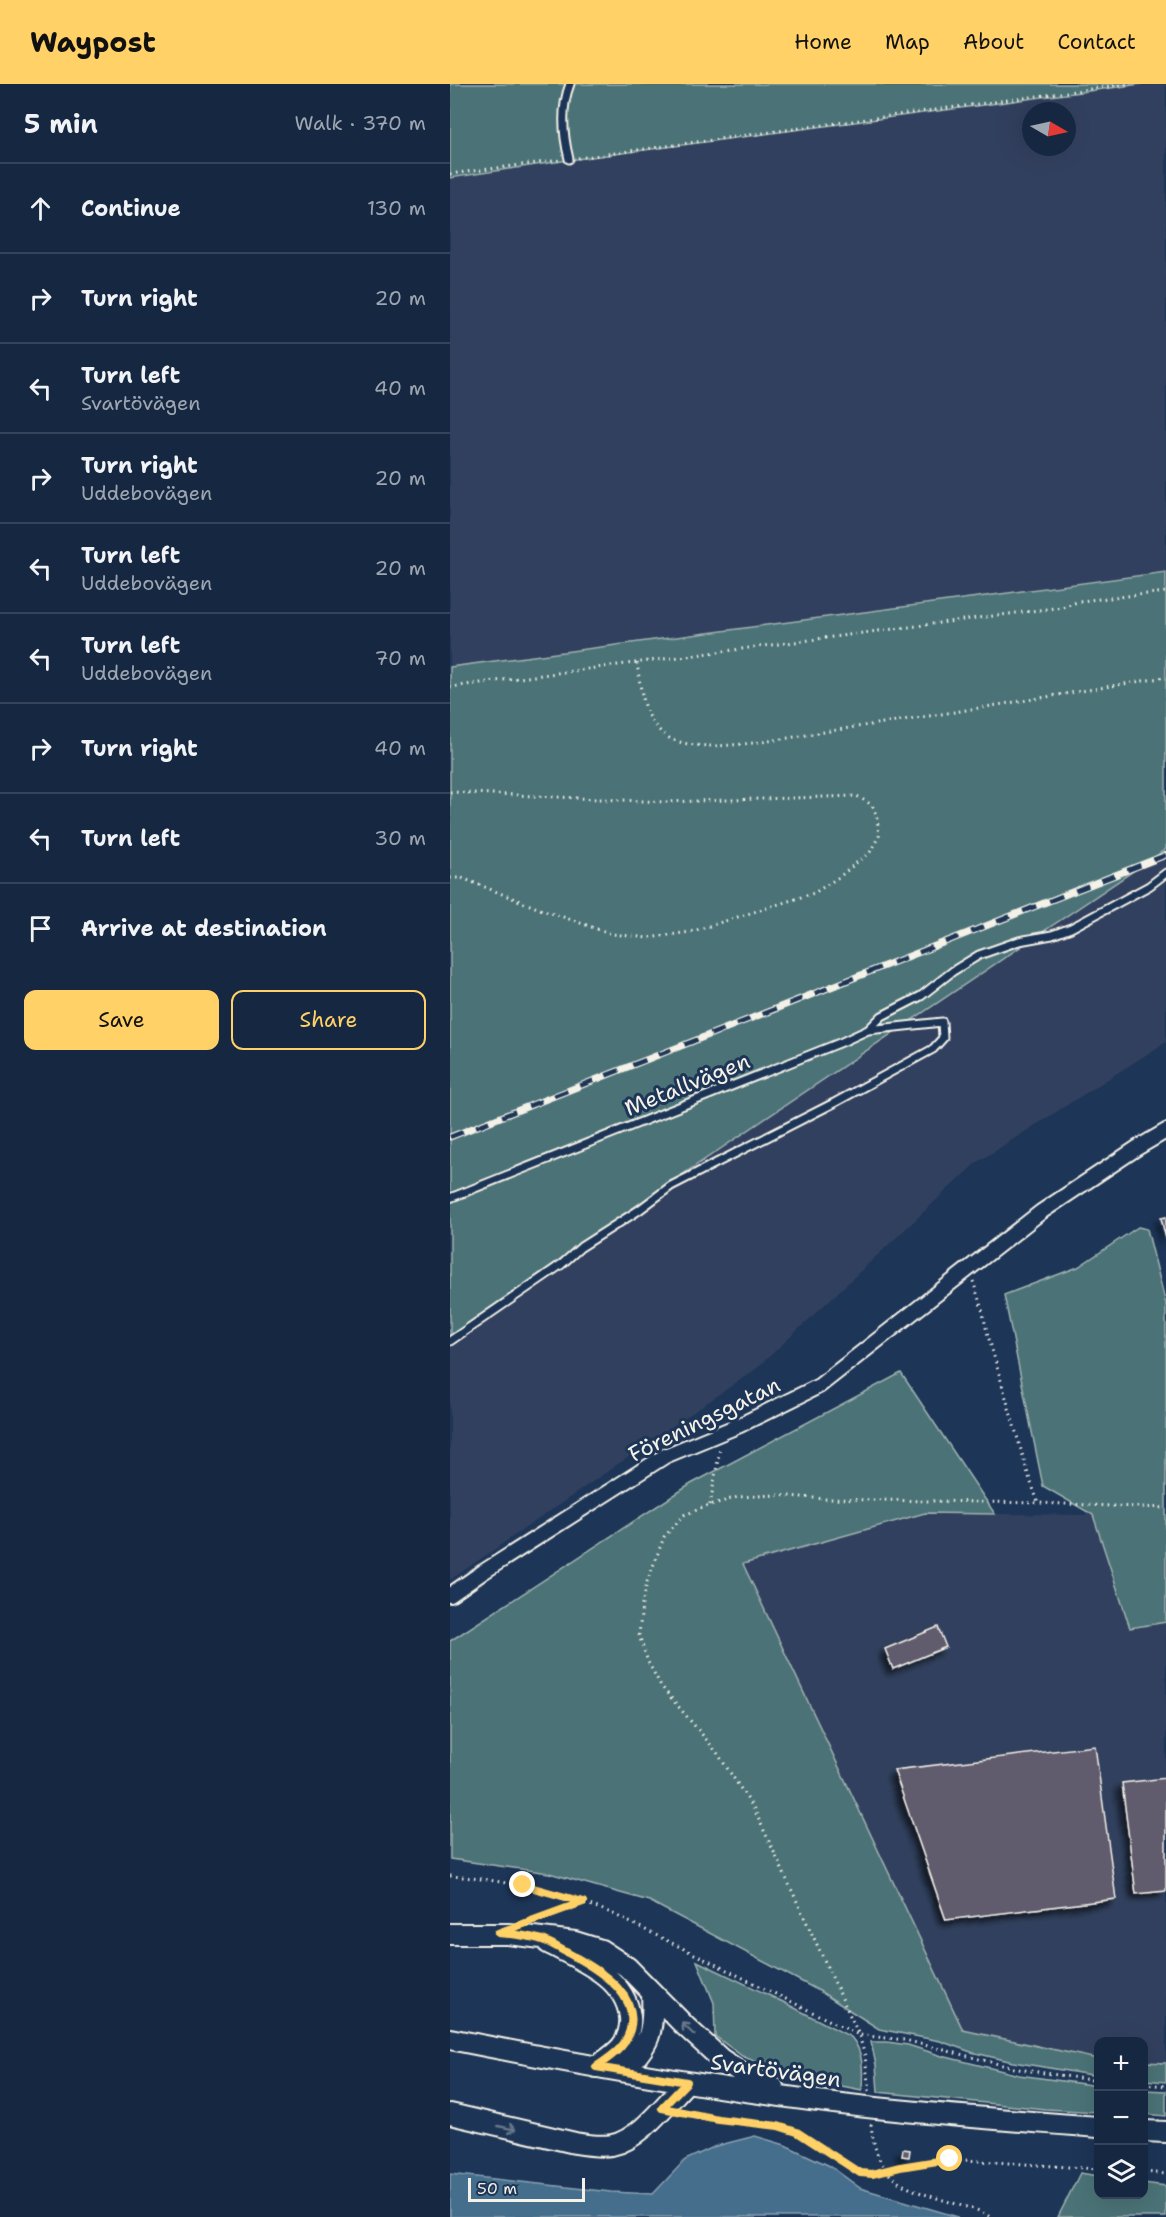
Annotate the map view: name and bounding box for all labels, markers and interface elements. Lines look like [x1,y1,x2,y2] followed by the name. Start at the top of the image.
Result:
[30,23,156,61] text: Waypost
[794,28,852,56] text: Home
[885,28,930,56] text: Map
[963,28,1024,56] text: About
[1057,28,1136,56] text: Contact
[1022,102,1076,156] north arrow
[24,106,98,141] text: 5 min
[295,110,426,136] text: Walk · 370 m
[24,192,57,225] icon: ahead
[81,194,181,223] text: Continue
[367,195,426,221] text: 130 m
[24,282,57,315] icon: right
[81,284,198,313] text: Turn right
[375,285,426,311] text: 20 m
[81,361,180,390] text: Turn left
[24,372,57,405] icon: left
[374,375,426,401] text: 40 m
[81,390,200,416] text: Svartövägen
[81,451,198,480] text: Turn right
[24,462,57,495] icon: right
[375,465,426,491] text: 20 m
[81,480,212,506] text: Uddebovägen
[81,541,180,570] text: Turn left
[24,552,57,585] icon: left
[375,555,426,581] text: 20 m
[81,570,212,596] text: Uddebovägen
[81,631,180,660] text: Turn left
[24,642,57,675] icon: left
[374,645,426,671] text: 70 m
[81,660,212,686] text: Uddebovägen
[24,732,57,765] icon: right
[81,734,198,763] text: Turn right
[374,735,426,761] text: 40 m
[24,822,57,855] icon: left
[81,824,180,853] text: Turn left
[374,825,426,851] text: 30 m
[24,912,57,945] icon: arrive
[81,914,327,943] text: Arrive at destination
[24,990,219,1050] button: Save
[231,990,426,1050] button: Share
[620,1046,754,1123] street label: Metallvägen
[624,1370,785,1469] street label: Föreningsgatan
[509,1871,535,1897] route end
[681,2022,696,2037] one-way arrow
[1094,2037,1148,2199] map controls
[1094,2037,1148,2091] button: +
[709,2047,843,2094] street label: Svartövägen
[1094,2091,1148,2145] button: −
[497,2123,516,2134] one-way arrow
[936,2145,962,2171] route start
[1094,2145,1148,2199] button: layers
[468,2175,585,2202] scale bar
[477,2178,517,2199] text: 50 m

